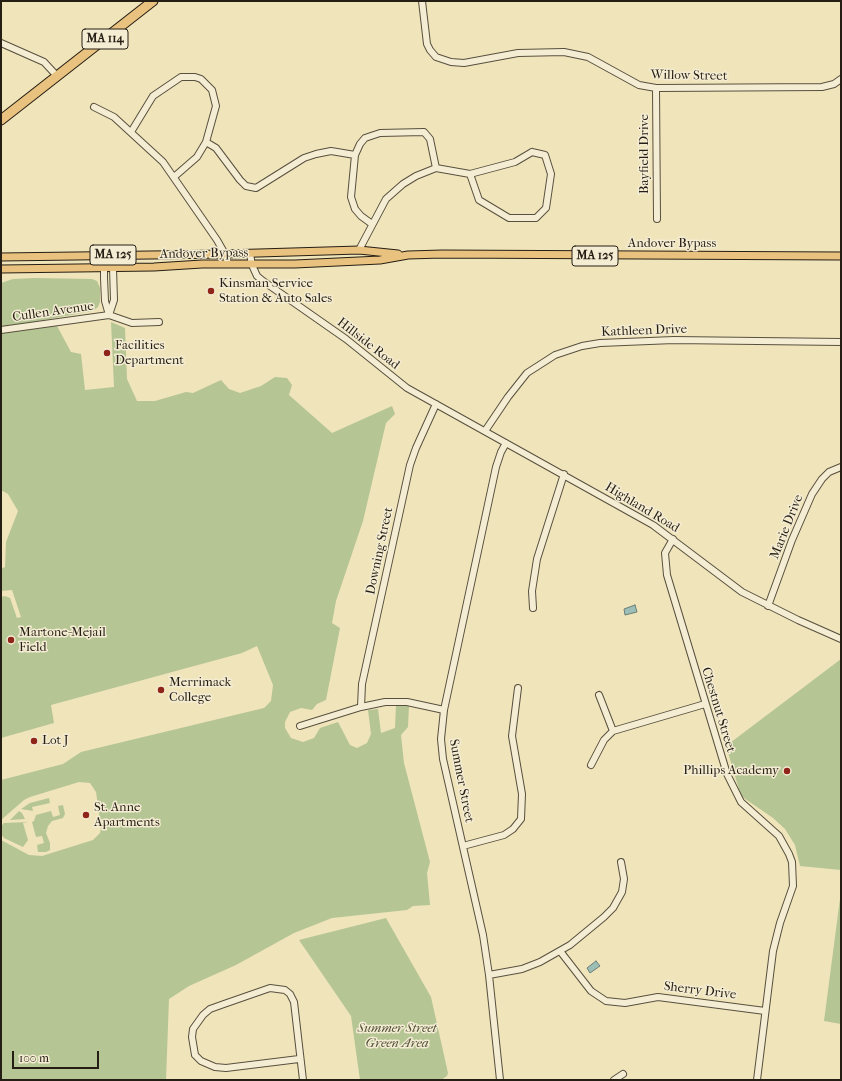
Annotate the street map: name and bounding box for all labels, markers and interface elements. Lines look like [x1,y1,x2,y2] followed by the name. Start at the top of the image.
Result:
[82,29,128,49] road number: MA 114
[651,68,727,84] street label: Willow Street
[637,114,653,194] street label: Bayfield Drive
[628,236,716,252] street label: Andover Bypass
[90,245,136,265] road number: MA 125
[160,245,248,263] street label: Andover Bypass
[572,246,618,266] road number: MA 125
[219,276,332,307] place label: Kinsman Service Station & Auto Sales
[206,286,216,296] marker: Kinsman Service Station & Auto Sales
[11,299,95,325] street label: Cullen Avenue
[334,315,402,373] street label: Hillside Road
[601,322,687,340] street label: Kathleen Drive
[115,338,184,369] place label: Facilities Department
[102,348,112,358] marker: Facilities Department
[602,480,682,536] street label: Highland Road
[767,492,807,562] street label: Marie Drive
[363,506,397,596] street label: Downing Street
[19,625,106,656] place label: Martone-Mejail Field
[6,635,16,645] marker: Martone-Mejail Field
[698,665,738,755] street label: Chestnut Street
[169,675,231,706] place label: Merrimack College
[156,685,166,695] marker: Merrimack College
[42,733,69,749] place label: Lot J
[29,736,39,746] marker: Lot J
[445,738,477,824] street label: Summer Street
[683,763,779,779] place label: Phillips Academy
[782,766,792,776] marker: Phillips Academy
[94,800,160,831] place label: St. Anne Apartments
[81,810,91,820] marker: St. Anne Apartments
[663,979,737,1003] street label: Sherry Drive
[358,1021,436,1052] park label: Summer Street Green Area
[14,1043,101,1069] scale bar
[19,1051,49,1065] text: 100 m

